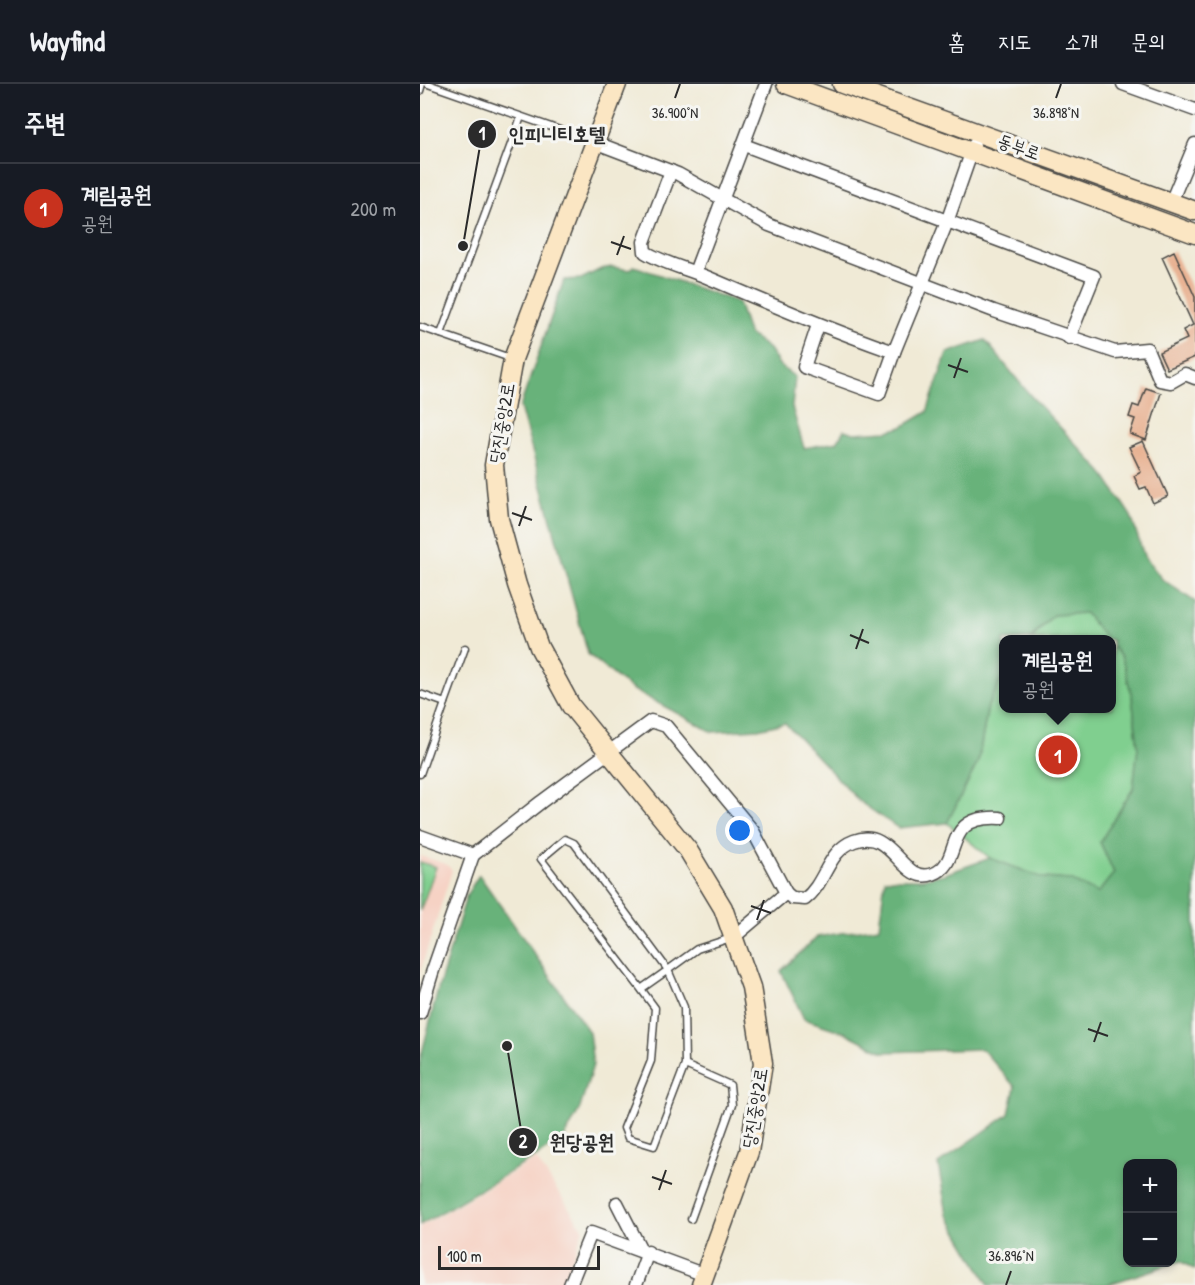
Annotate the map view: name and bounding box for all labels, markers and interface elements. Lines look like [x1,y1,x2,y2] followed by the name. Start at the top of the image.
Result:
[30,22,105,60] text: Wayfind
[948,27,965,56] text: 홈
[998,27,1031,56] text: 지도
[1064,27,1098,56] text: 소개
[1131,27,1165,56] text: 문의
[652,102,698,123] text: 36.900°N
[1033,102,1079,123] text: 36.898°N
[24,105,66,140] text: 주변
[467,115,617,153] callout: 인피니티호텔
[509,120,605,147] text: 인피니티호텔
[479,121,486,146] text: 1
[994,127,1044,166] street label: 동부로
[81,179,152,209] text: 계림공원
[40,195,47,222] text: 1
[351,195,396,222] text: 200 m
[81,209,113,236] text: 공원
[483,381,520,465] street label: 당진중앙2로
[999,635,1116,713] popup
[1022,645,1093,675] text: 계림공원
[1022,675,1054,702] text: 공원
[1038,732,1078,778] pin: 1
[725,816,754,845] your location
[736,1066,773,1150] street label: 당진중앙2로
[508,1123,627,1161] callout: 원당공원
[550,1128,614,1155] text: 원당공원
[519,1129,528,1154] text: 2
[1123,1159,1177,1267] map controls
[1123,1159,1177,1213] button: +
[1123,1213,1177,1267] button: −
[438,1243,600,1270] scale bar
[447,1245,482,1267] text: 100 m
[988,1245,1034,1266] text: 36.896°N

